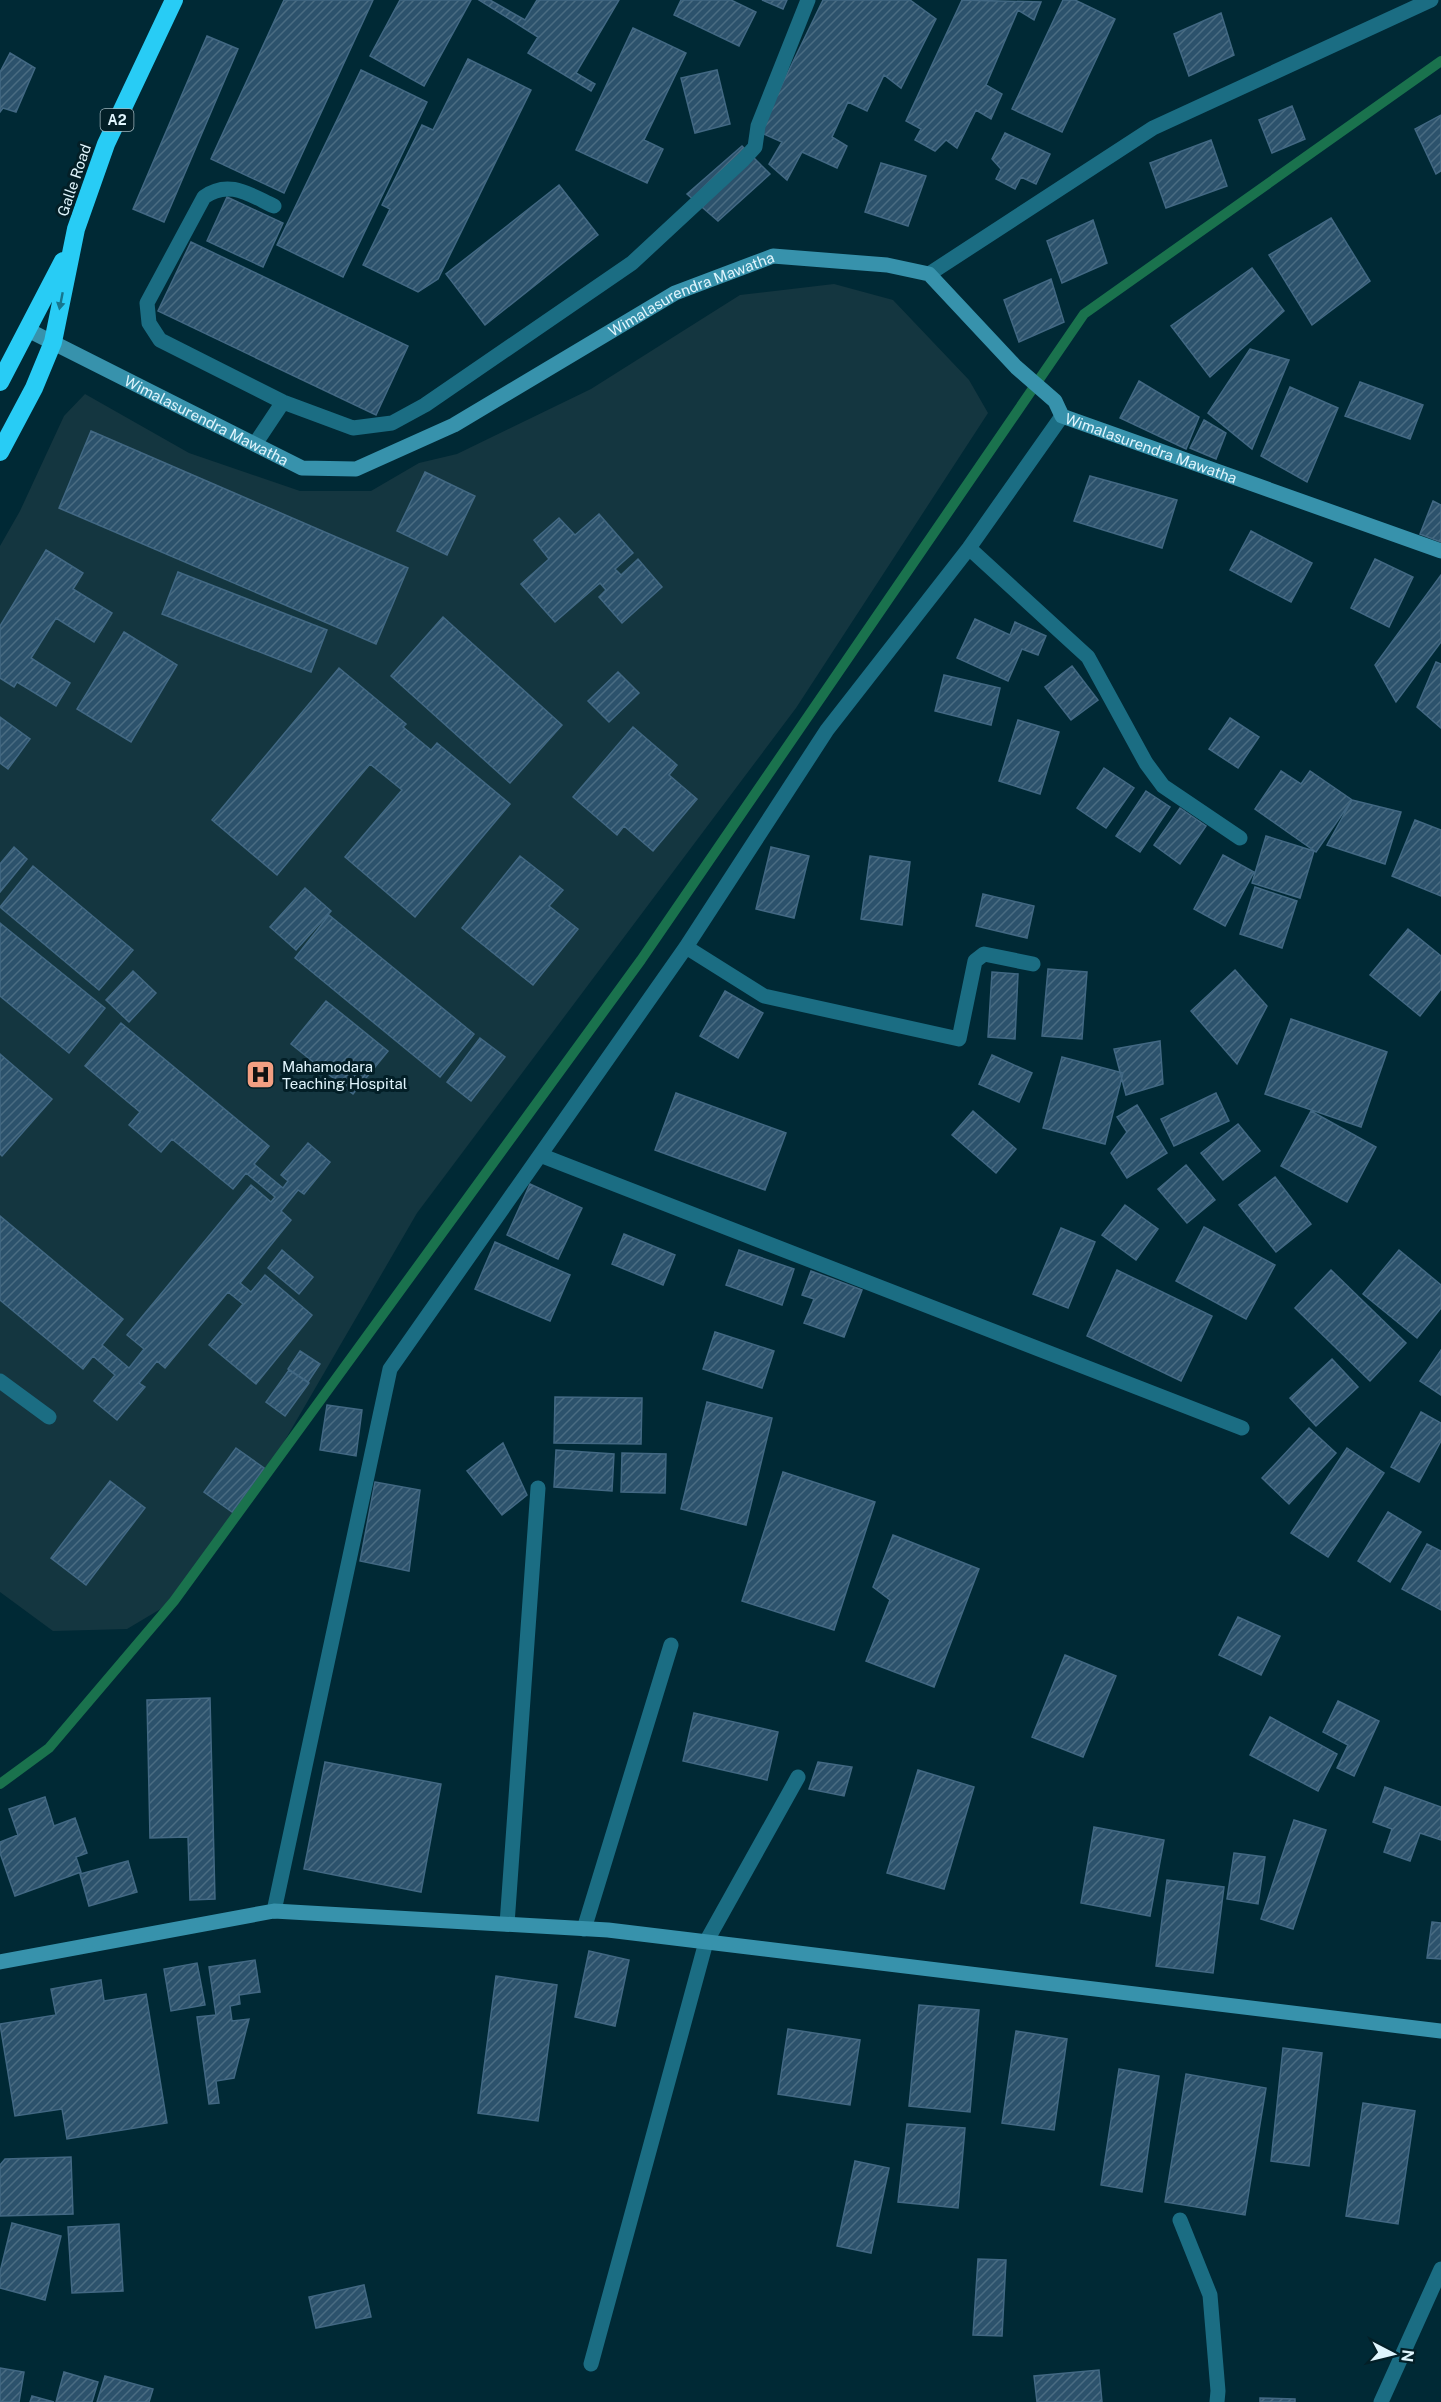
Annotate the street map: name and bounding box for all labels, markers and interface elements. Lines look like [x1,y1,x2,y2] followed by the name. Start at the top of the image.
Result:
[100,109,134,131] road number: A2
[54,142,94,218] street label: Galle Road
[605,248,776,339] street label: Wimalasurendra Mawatha
[56,292,65,311] one-way arrow
[122,372,292,468] street label: Wimalasurendra Mawatha
[1063,409,1240,486] street label: Wimalasurendra Mawatha
[282,1058,407,1092] place label: Mahamodara Teaching Hospital
[245,1059,277,1091] hospital icon: Mahamodara Teaching Hospital
[1363,2324,1423,2384] north arrow
[1397,2348,1418,2363] text: N

